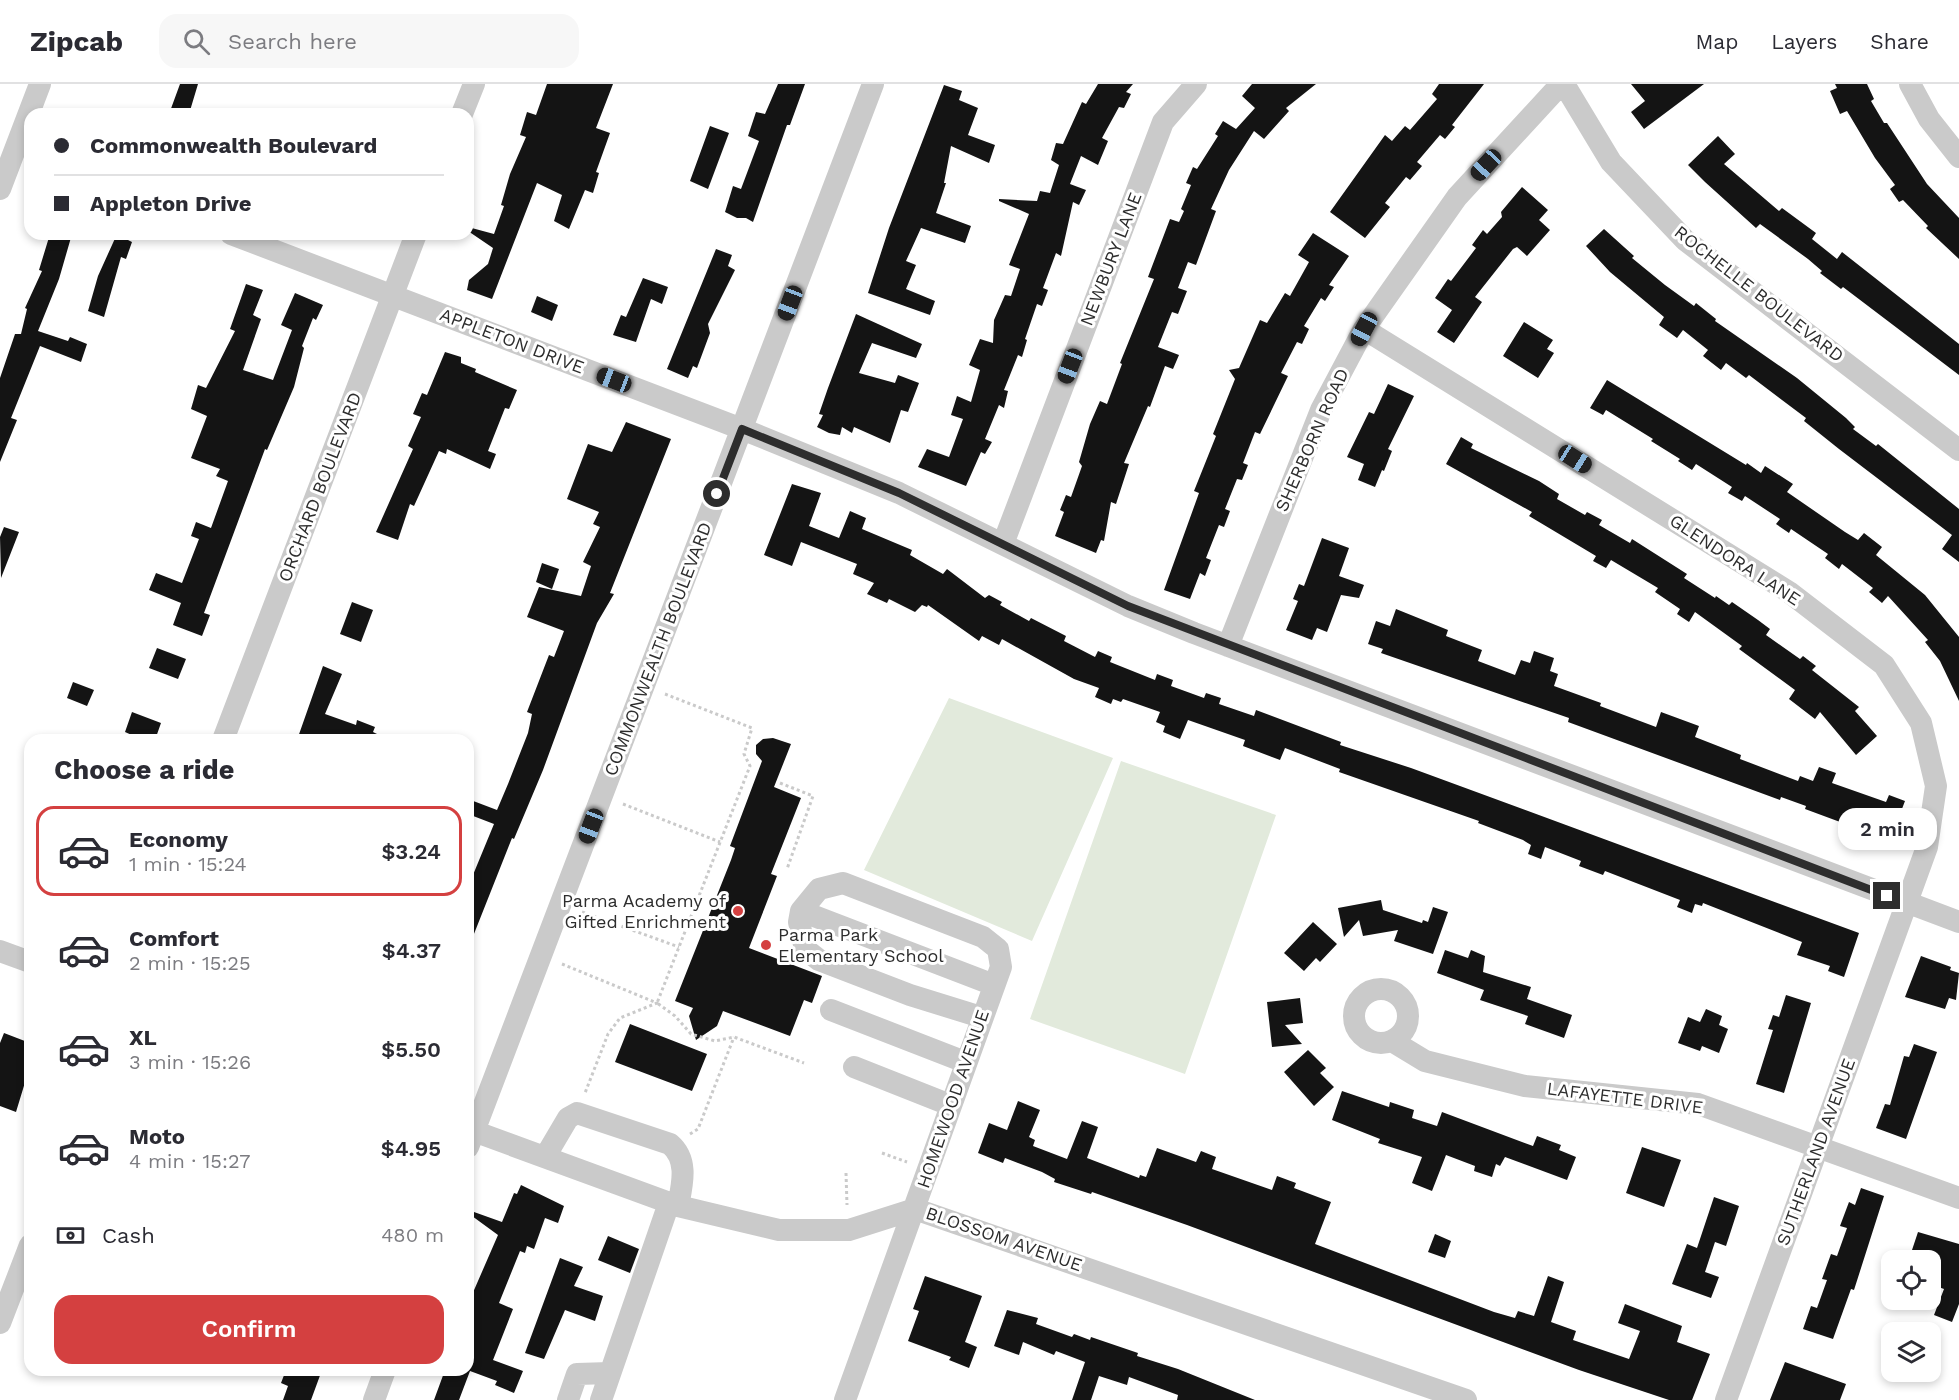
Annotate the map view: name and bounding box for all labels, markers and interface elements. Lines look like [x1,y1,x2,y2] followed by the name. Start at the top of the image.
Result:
[159,14,579,68] search box
[30,25,123,58] text: Zipcab
[180,25,213,58] icon: search
[228,29,357,54] text: Search here
[1695,29,1738,54] text: Map
[1771,29,1837,54] text: Layers
[1870,29,1929,54] text: Share
[90,133,377,158] text: Commonwealth Boulevard
[1467,146,1505,184] car
[1075,189,1146,328] street label: NEWBURY LANE
[90,191,252,216] text: Appleton Drive
[1670,221,1848,366] street label: ROCHELLE BOULEVARD
[775,283,805,323] car
[437,303,587,378] street label: APPLETON DRIVE
[1348,309,1380,349] car
[1055,346,1085,386] car
[594,365,634,395] car
[1271,365,1353,515] street label: SHERBORN ROAD
[274,389,365,585] street label: ORCHARD BOULEVARD
[1555,442,1595,476] car
[703,480,730,507] route start
[1666,510,1805,610] street label: GLENDORA LANE
[599,519,716,779] street label: COMMONWEALTH BOULEVARD
[54,754,234,786] text: Choose a ride
[576,806,606,846] car
[1838,809,1936,851] callout: 2 min
[1860,817,1915,841] text: 2 min
[57,824,111,878] icon: car
[129,827,228,852] text: Economy
[381,839,441,864] text: $3.24
[129,852,247,876] text: 1 min · 15:24
[1873,882,1900,909] route end
[562,890,726,932] place label: Parma Academy of Gifted Enrichment
[731,904,745,918] marker: Parma Academy of Gifted Enrichment
[57,923,111,977] icon: car
[778,924,944,966] place label: Parma Park Elementary School
[129,926,219,951] text: Comfort
[382,938,441,963] text: $4.37
[759,938,773,952] marker: Parma Park Elementary School
[129,951,251,975] text: 2 min · 15:25
[912,1007,993,1191] street label: HOMEWOOD AVENUE
[57,1022,111,1076] icon: car
[129,1025,157,1050] text: XL
[381,1037,441,1062] text: $5.50
[129,1050,251,1074] text: 3 min · 15:26
[1772,1055,1859,1248] street label: SUTHERLAND AVENUE
[1546,1077,1704,1118] street label: LAFAYETTE DRIVE
[57,1121,111,1175] icon: car
[129,1124,185,1149] text: Moto
[381,1136,441,1161] text: $4.95
[129,1149,250,1173] text: 4 min · 15:27
[923,1202,1085,1275] street label: BLOSSOM AVENUE
[54,1219,87,1252] icon: cash
[102,1223,155,1248] text: Cash
[381,1223,444,1247] text: 480 m
[1881,1250,1941,1382] map controls
[1881,1250,1941,1310] button: locate
[54,1295,444,1364] button: Confirm
[1881,1322,1941,1382] button: layers

